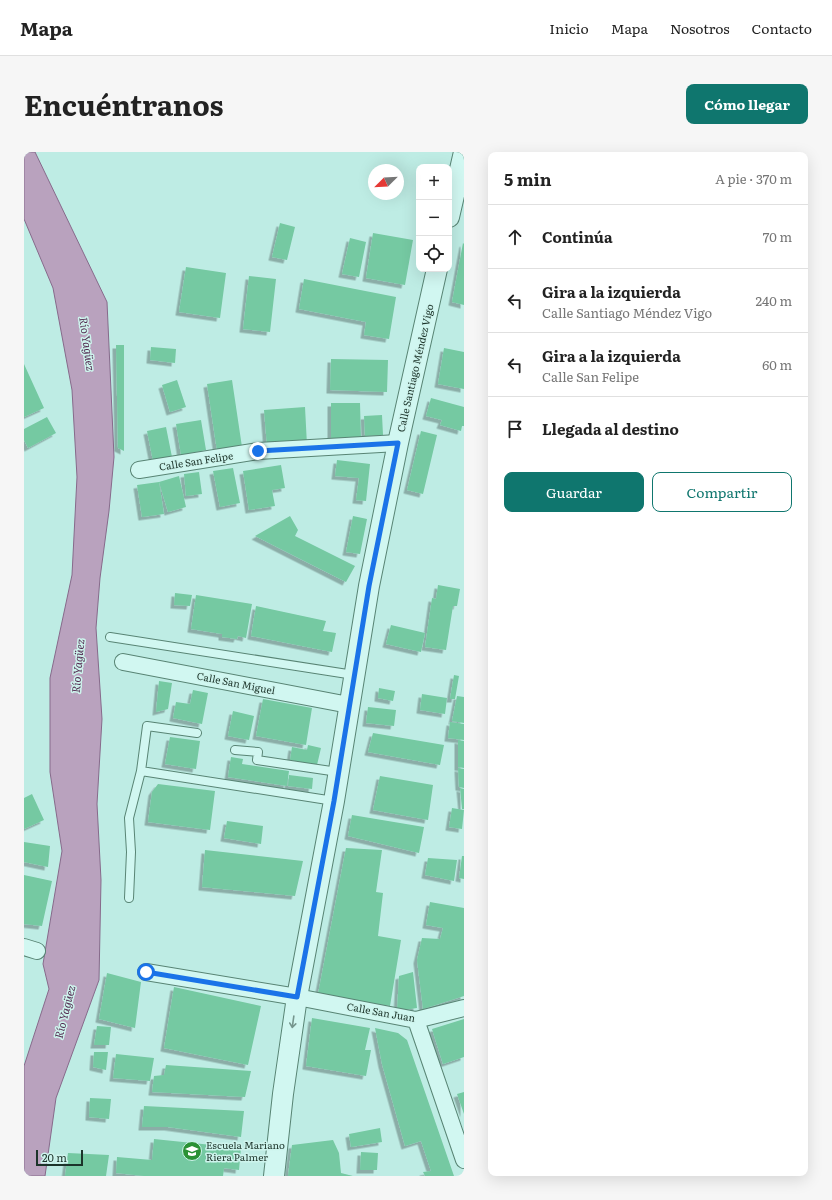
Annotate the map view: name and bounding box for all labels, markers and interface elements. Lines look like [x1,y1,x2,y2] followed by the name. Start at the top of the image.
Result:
[20,14,73,42] text: Mapa
[549,18,589,38] text: Inicio
[611,18,648,38] text: Mapa
[670,18,730,38] text: Nosotros
[752,18,812,38] text: Contacto
[24,83,223,125] text: Encuéntranos
[686,84,808,124] button: Cómo llegar
[368,164,404,200] north arrow
[416,164,452,272] map controls
[416,164,452,200] button: +
[504,166,552,191] text: 5 min
[715,169,792,188] text: A pie · 370 m
[416,200,452,236] button: −
[542,225,613,248] text: Continúa
[504,226,526,248] icon: ahead
[763,227,792,246] text: 70 m
[416,236,452,272] button: locate
[542,280,681,303] text: Gira a la izquierda
[504,290,526,312] icon: left
[756,291,792,310] text: 240 m
[392,302,437,433] street label: Calle Santiago Méndez Vigo
[542,303,712,322] text: Calle Santiago Méndez Vigo
[76,316,100,372] water label: Río Yagüez
[542,344,681,367] text: Gira a la izquierda
[504,354,526,376] icon: left
[762,355,792,374] text: 60 m
[542,367,639,386] text: Calle San Felipe
[542,417,679,440] text: Llegada al destino
[504,418,526,440] icon: arrive
[249,442,267,460] route end
[158,447,234,474] street label: Calle San Felipe
[504,472,644,512] button: Guardar
[652,472,792,512] button: Compartir
[67,638,87,693] water label: Río Yagüez
[196,668,277,698] street label: Calle San Miguel
[137,963,155,981] route start
[50,984,78,1040] water label: Río Yagüez
[346,998,417,1025] street label: Calle San Juan
[289,1015,297,1028] one-way arrow
[206,1137,285,1164] place label: Escuela Mariano Riera Palmer
[181,1140,203,1162] school or university icon: Escuela Mariano Riera Palmer
[36,1148,83,1167] scale bar
[42,1149,67,1165] text: 20 m

